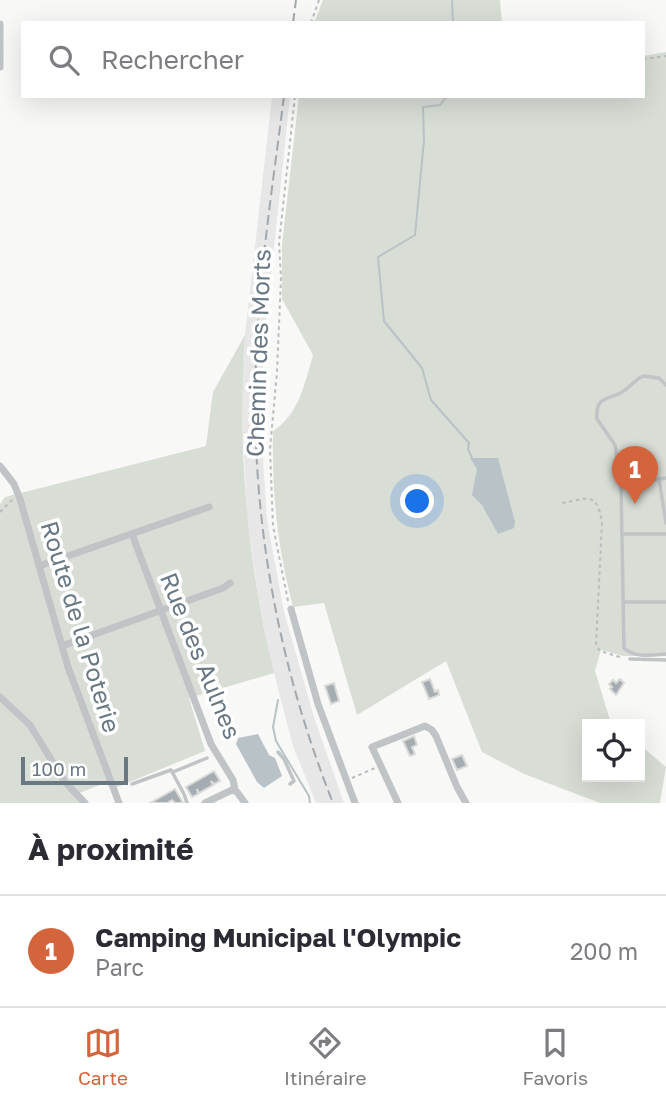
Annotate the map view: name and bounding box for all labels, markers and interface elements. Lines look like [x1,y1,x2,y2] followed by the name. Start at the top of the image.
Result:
[21,21,645,98] search box
[45,41,83,79] icon: search
[101,44,244,75] text: Rechercher
[239,248,276,457] street label: Chemin des Morts
[612,446,658,504] pin: 1
[400,484,434,518] your location
[35,517,127,736] street label: Route de la Poterie
[155,568,248,743] street label: Rue des Aulnes
[582,719,645,782] map controls
[582,719,645,782] button: locate
[21,754,128,786] scale bar
[32,757,86,780] text: 100 m
[28,831,194,867] text: À proximité
[95,922,461,953] text: Camping Municipal l'Olympic
[45,937,57,965] text: 1
[570,937,638,965] text: 200 m
[95,953,144,981] text: Parc
[78,1024,128,1089] tab: Carte
[284,1024,367,1089] tab: Itinéraire
[523,1024,588,1089] tab: Favoris

